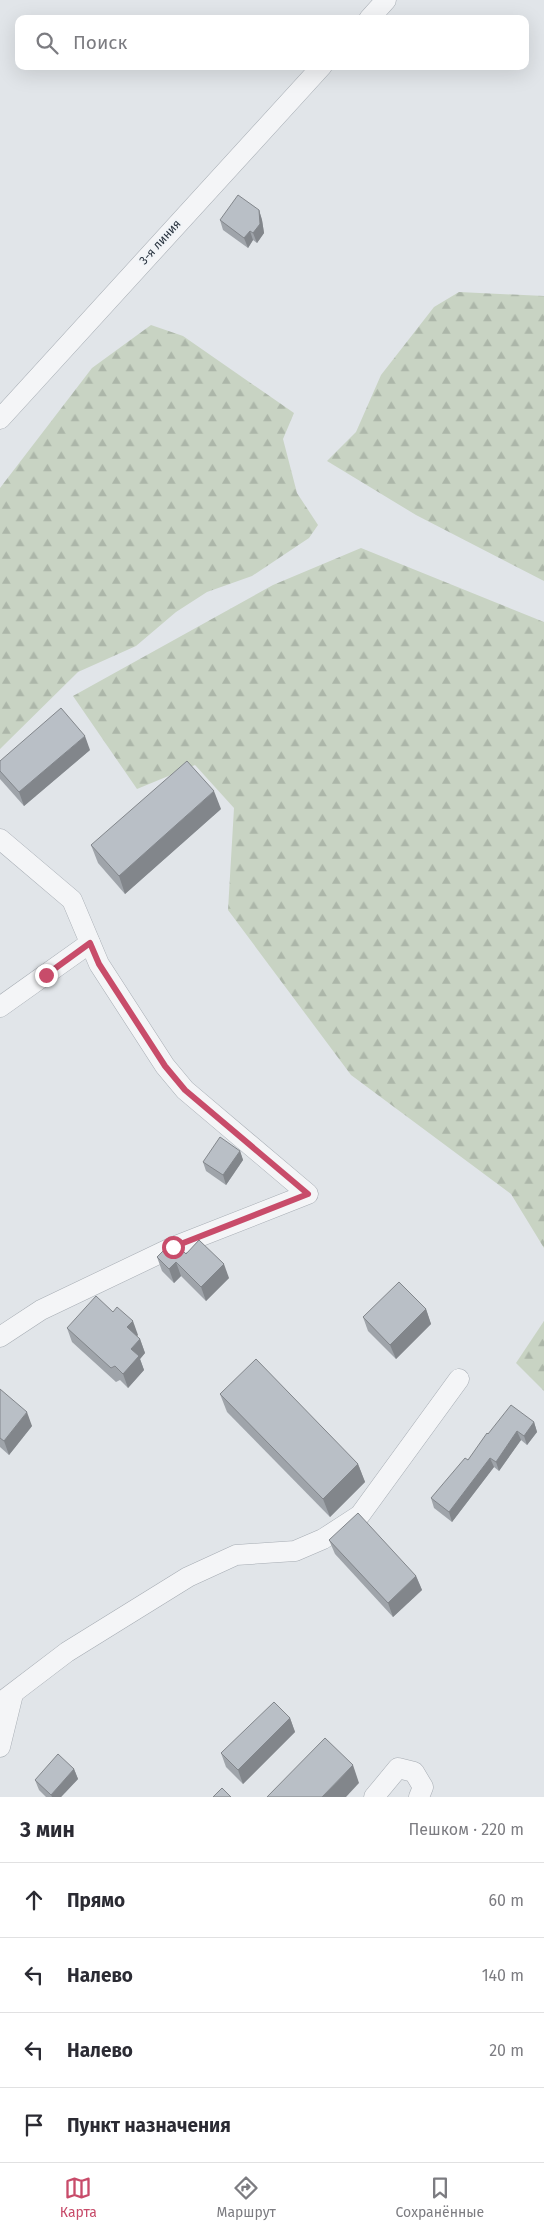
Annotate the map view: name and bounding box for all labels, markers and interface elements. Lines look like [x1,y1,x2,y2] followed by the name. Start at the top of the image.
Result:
[15,15,529,70] search box
[33,29,61,57] icon: search
[73,31,127,54] text: Поиск
[136,217,184,267] street label: 3-я линия
[35,964,58,987] route end
[162,1236,185,1259] route start
[20,1817,75,1843] text: 3 мин
[408,1820,524,1839] text: Пешком · 220 m
[20,1886,48,1914] icon: ahead
[67,1889,125,1912] text: Прямо
[489,1891,524,1910] text: 60 m
[20,1961,48,1989] icon: left
[67,1964,133,1987] text: Налево
[482,1966,524,1985] text: 140 m
[20,2036,48,2064] icon: left
[67,2039,133,2062] text: Налево
[489,2041,524,2060] text: 20 m
[20,2111,48,2139] icon: arrive
[67,2114,231,2137] text: Пункт назначения
[60,2174,97,2221] tab: Карта
[217,2174,276,2221] tab: Маршрут
[396,2174,484,2221] tab: Сохранённые

